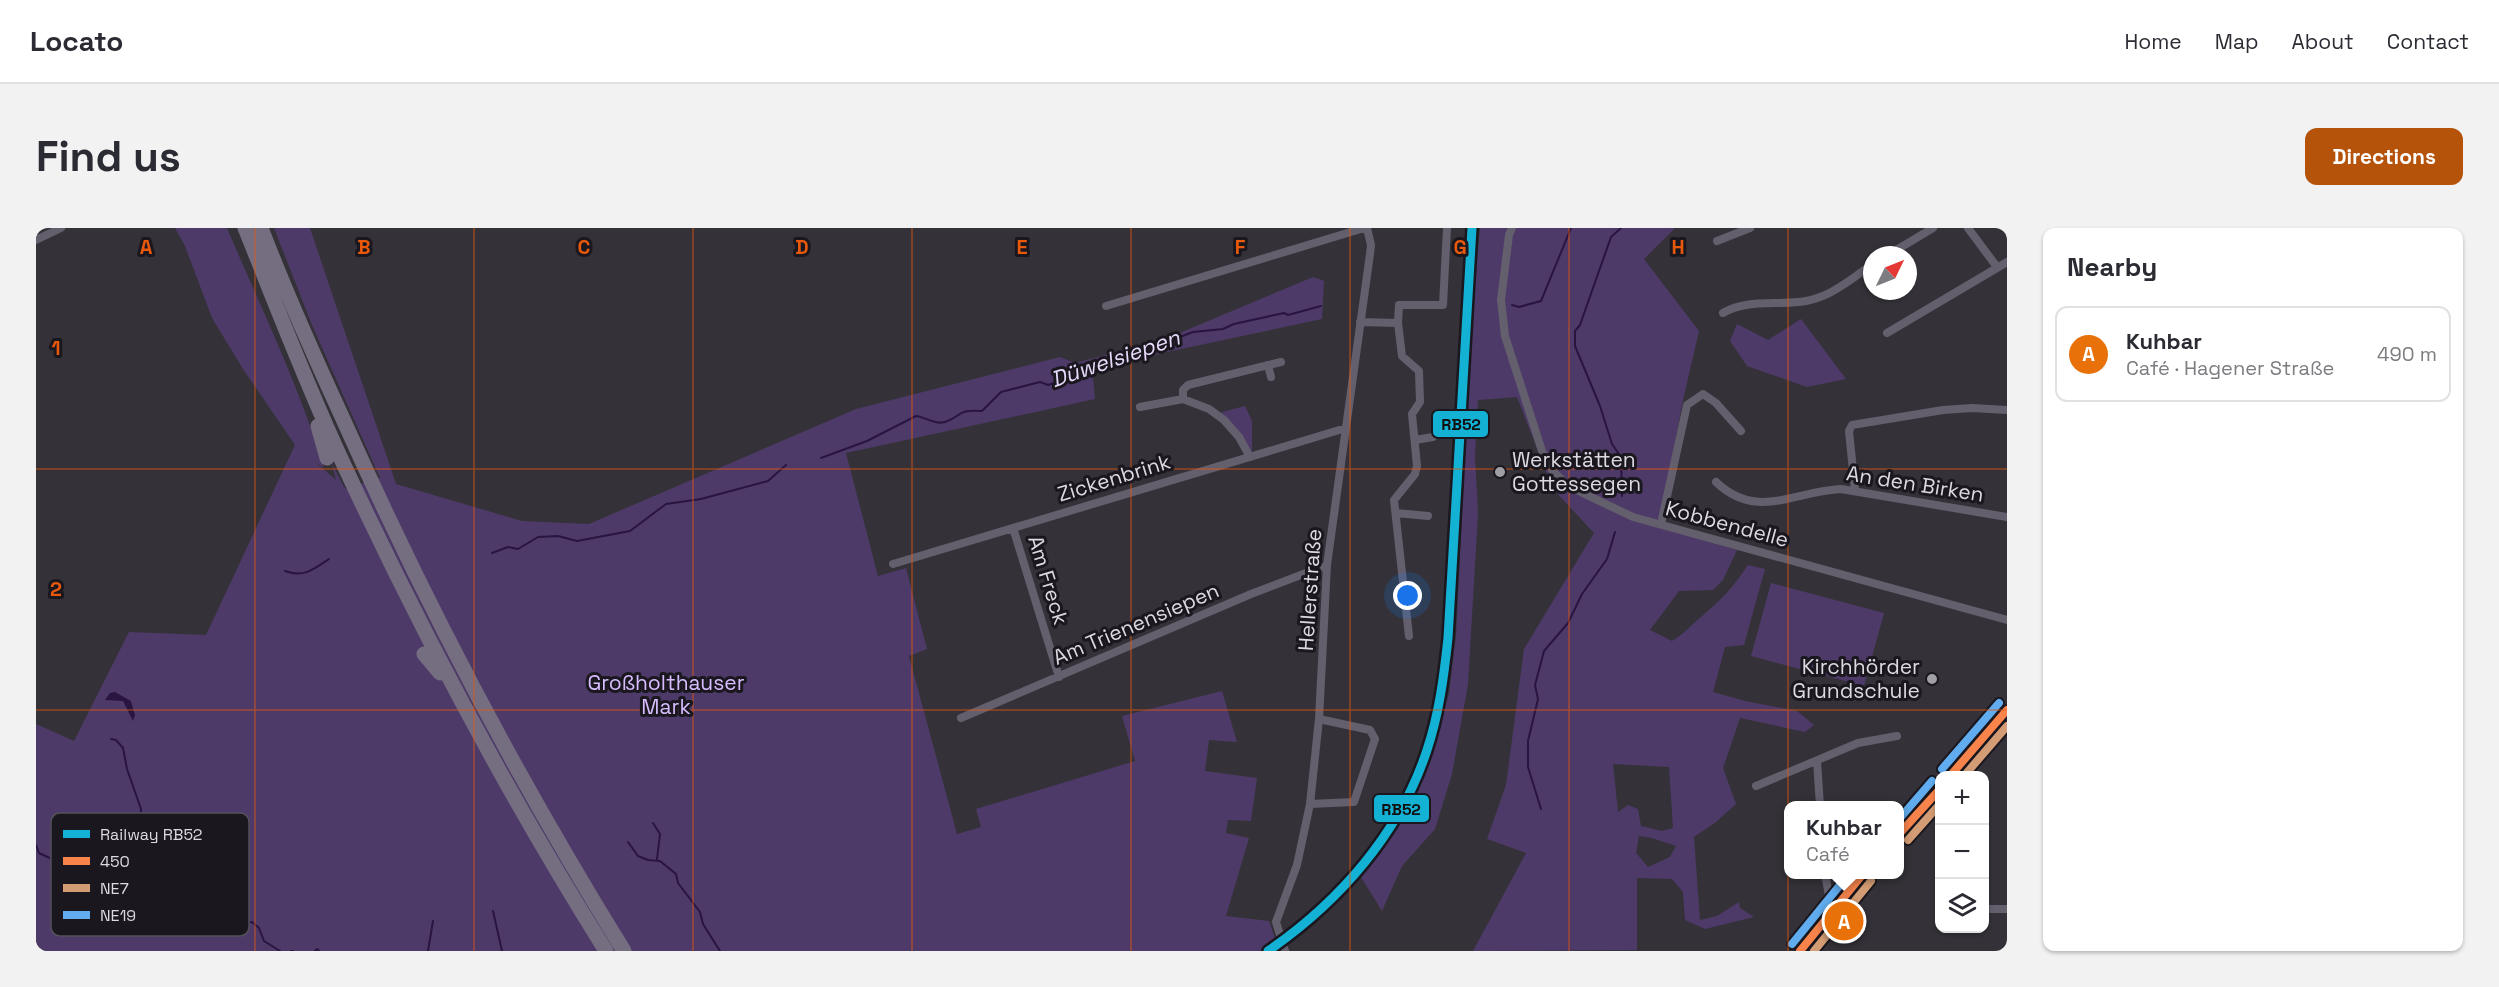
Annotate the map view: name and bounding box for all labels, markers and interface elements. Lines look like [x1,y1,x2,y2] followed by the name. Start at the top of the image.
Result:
[30,23,123,59] text: Locato
[2124,28,2182,55] text: Home
[2215,28,2259,55] text: Map
[2292,28,2354,55] text: About
[2387,28,2469,55] text: Contact
[2305,128,2463,185] button: Directions
[36,130,181,183] text: Find us
[140,234,153,260] text: A
[357,234,371,260] text: B
[578,234,591,260] text: C
[795,234,809,260] text: D
[1016,234,1028,260] text: E
[1235,234,1246,260] text: F
[1453,234,1467,260] text: G
[1671,234,1685,260] text: H
[1863,246,1917,300] north arrow
[2067,250,2157,284] text: Nearby
[1047,323,1184,393] water label: Düwelsiepen
[2126,327,2202,355] text: Kuhbar
[51,335,61,361] text: 1
[2082,341,2095,367] text: A
[2377,341,2437,367] text: 490 m
[2126,355,2334,381] text: Café · Hagener Straße
[1432,410,1489,438] line badge: RB52
[1441,414,1481,435] text: RB52
[1512,446,1641,497] place label: Werkstätten Gottessegen
[1054,448,1174,507] street label: Zickenbrink
[1844,459,1986,508] street label: An den Birken
[1493,465,1507,479] marker: Werkstätten Gottessegen
[1663,494,1792,553] street label: Kobbendelle
[1292,528,1327,652] street label: Hellerstraße
[1022,532,1075,628] street label: Am Freck
[50,576,62,602] text: 2
[1049,576,1223,671] street label: Am Trienensiepen
[1393,581,1422,610] your location
[1792,653,1920,704] place label: Kirchhörder Grundschule
[587,669,745,720] park label: Großholthauser Mark
[1925,672,1939,686] marker: Kirchhörder Grundschule
[1935,771,1989,933] map controls
[1935,771,1989,825] button: +
[1373,794,1430,823] line badge: RB52
[1381,799,1421,820] text: RB52
[1784,801,1904,879] popup
[51,813,249,936] legend
[1806,813,1882,841] text: Kuhbar
[100,824,203,845] text: Railway RB52
[1935,825,1989,879] button: −
[1806,841,1850,867] text: Café
[100,851,130,872] text: 450
[100,878,129,899] text: NE7
[1935,879,1989,933] button: layers
[1824,898,1864,944] pin: A
[100,905,136,926] text: NE19

